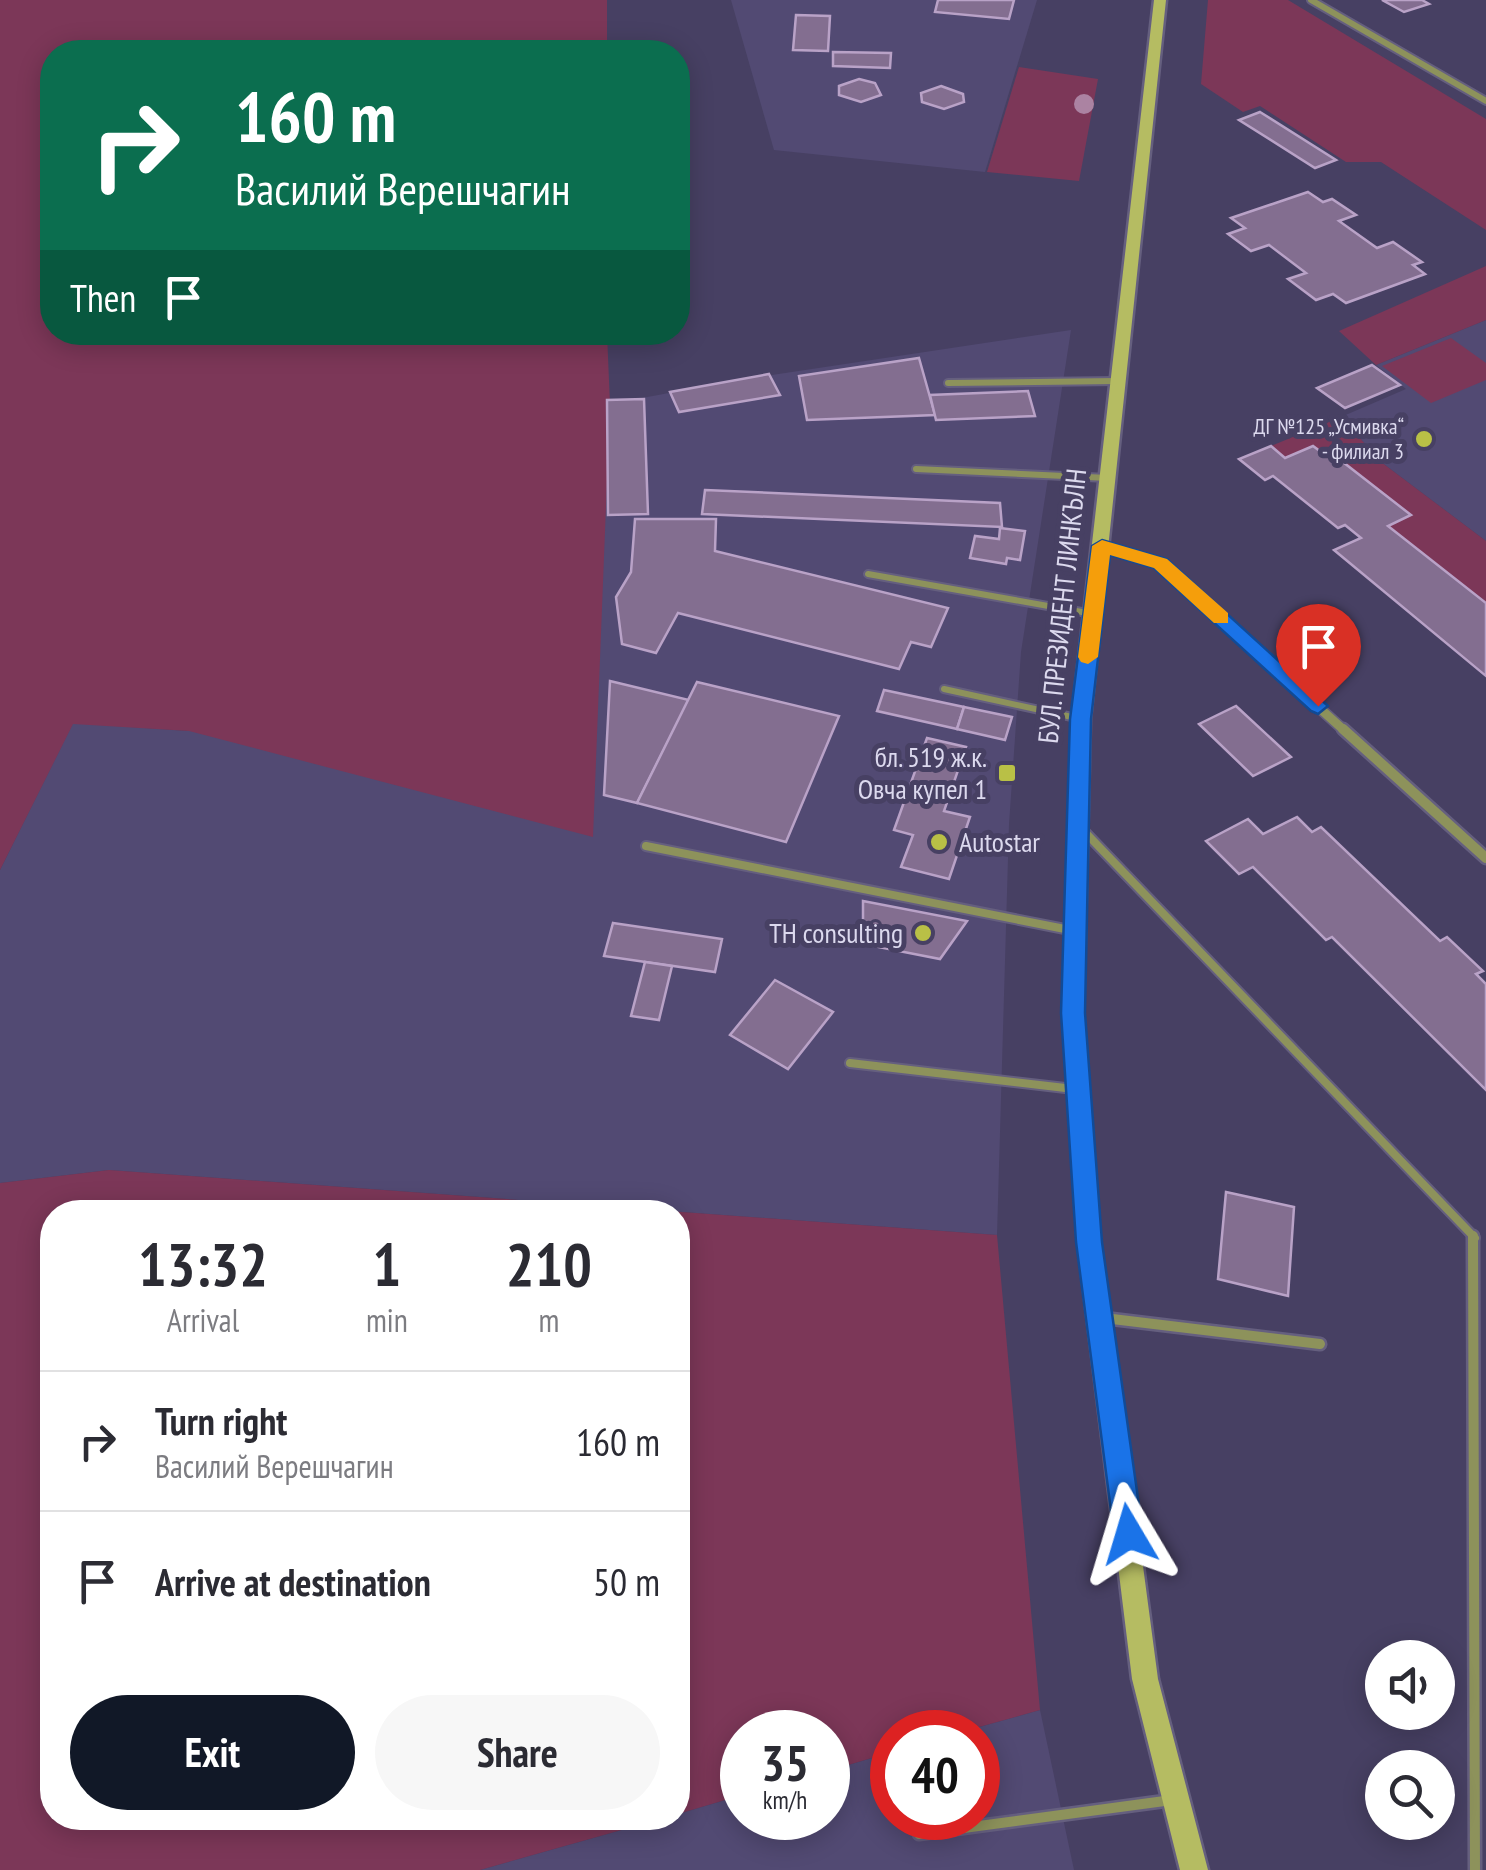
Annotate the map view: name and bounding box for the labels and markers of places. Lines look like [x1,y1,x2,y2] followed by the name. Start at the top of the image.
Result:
[1254,412,1404,465] place label: ДГ №125 „Усмивка“ - филиал 3
[1413,428,1435,450] marker: ДГ №125 „Усмивка“ - филиал 3
[1276,604,1361,707] pin
[858,738,987,807] place label: бл. 519 ж.к. Овча купел 1
[996,762,1018,784] marker: бл. 519 ж.к. Овча купел 1
[959,823,1040,860] place label: Autostar
[928,831,950,853] marker: Autostar
[769,914,903,951] place label: TH consulting
[912,922,934,944] marker: TH consulting

